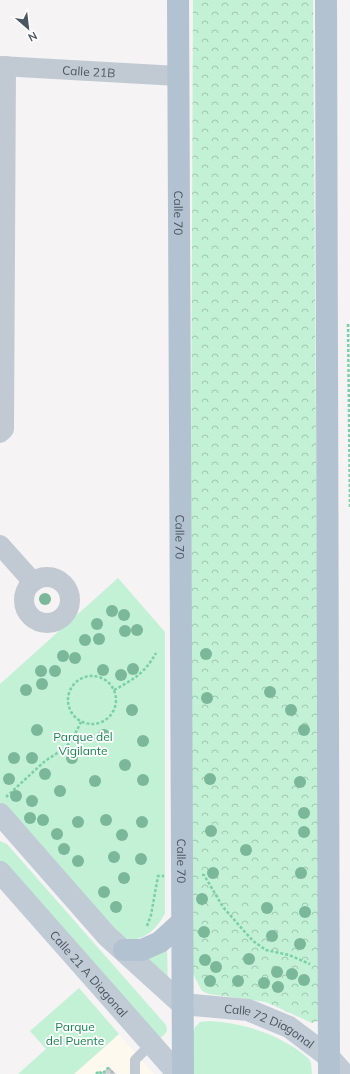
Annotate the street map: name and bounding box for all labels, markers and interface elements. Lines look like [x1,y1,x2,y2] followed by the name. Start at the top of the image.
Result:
[8,8,48,48] north arrow
[26,29,40,45] text: N
[62,62,116,80] street label: Calle 21B
[171,190,187,236] street label: Calle 70
[173,514,188,560] street label: Calle 70
[53,729,113,758] park label: Parque del Vigilante
[174,838,190,884] street label: Calle 70
[47,927,131,1020] street label: Calle 21 A Diagonal
[223,1000,318,1051] street label: Calle 72 Diagonal
[46,1019,104,1048] park label: Parque del Puente

